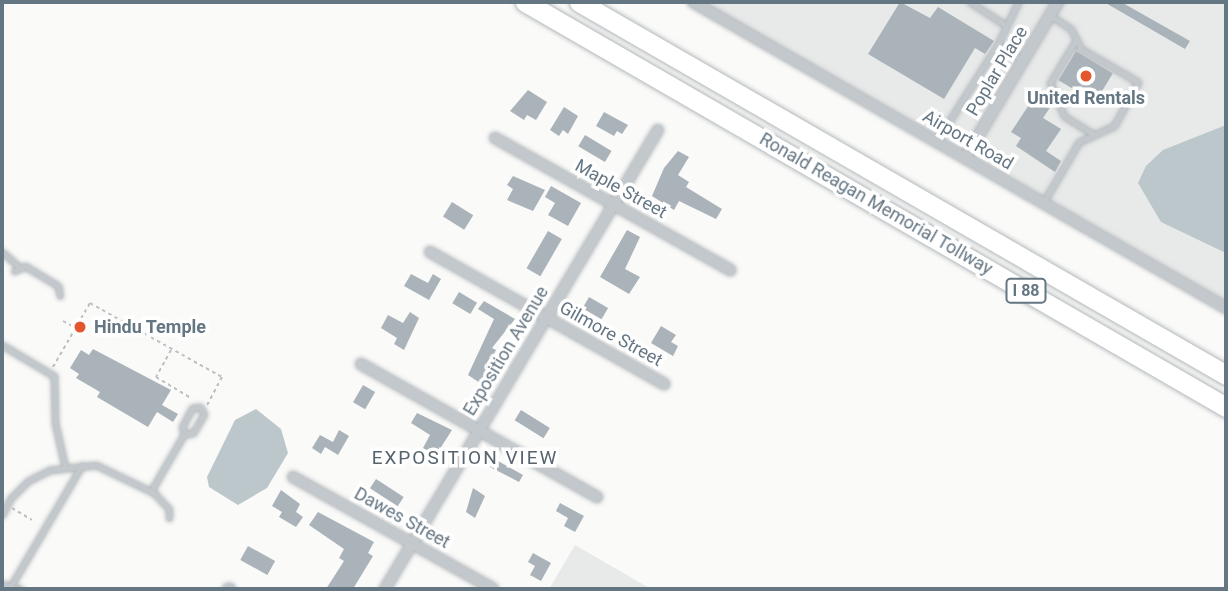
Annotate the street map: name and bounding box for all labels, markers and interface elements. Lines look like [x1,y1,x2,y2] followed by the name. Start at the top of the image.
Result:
[962,22,1032,120] street label: Poplar Place
[1078,68,1094,84] marker: United Rentals
[1027,87,1145,109] place label: United Rentals
[919,105,1017,175] street label: Airport Road
[755,128,997,280] street label: Ronald Reagan Memorial Tollway
[571,155,671,223] street label: Maple Street
[1005,278,1047,304] road number: I 88
[459,282,553,420] street label: Exposition Avenue
[556,297,666,371] street label: Gilmore Street
[94,316,207,338] place label: Hindu Temple
[72,319,88,335] marker: Hindu Temple
[374,447,556,469] district label: EXPOSITION VIEW
[350,483,454,553] street label: Dawes Street

